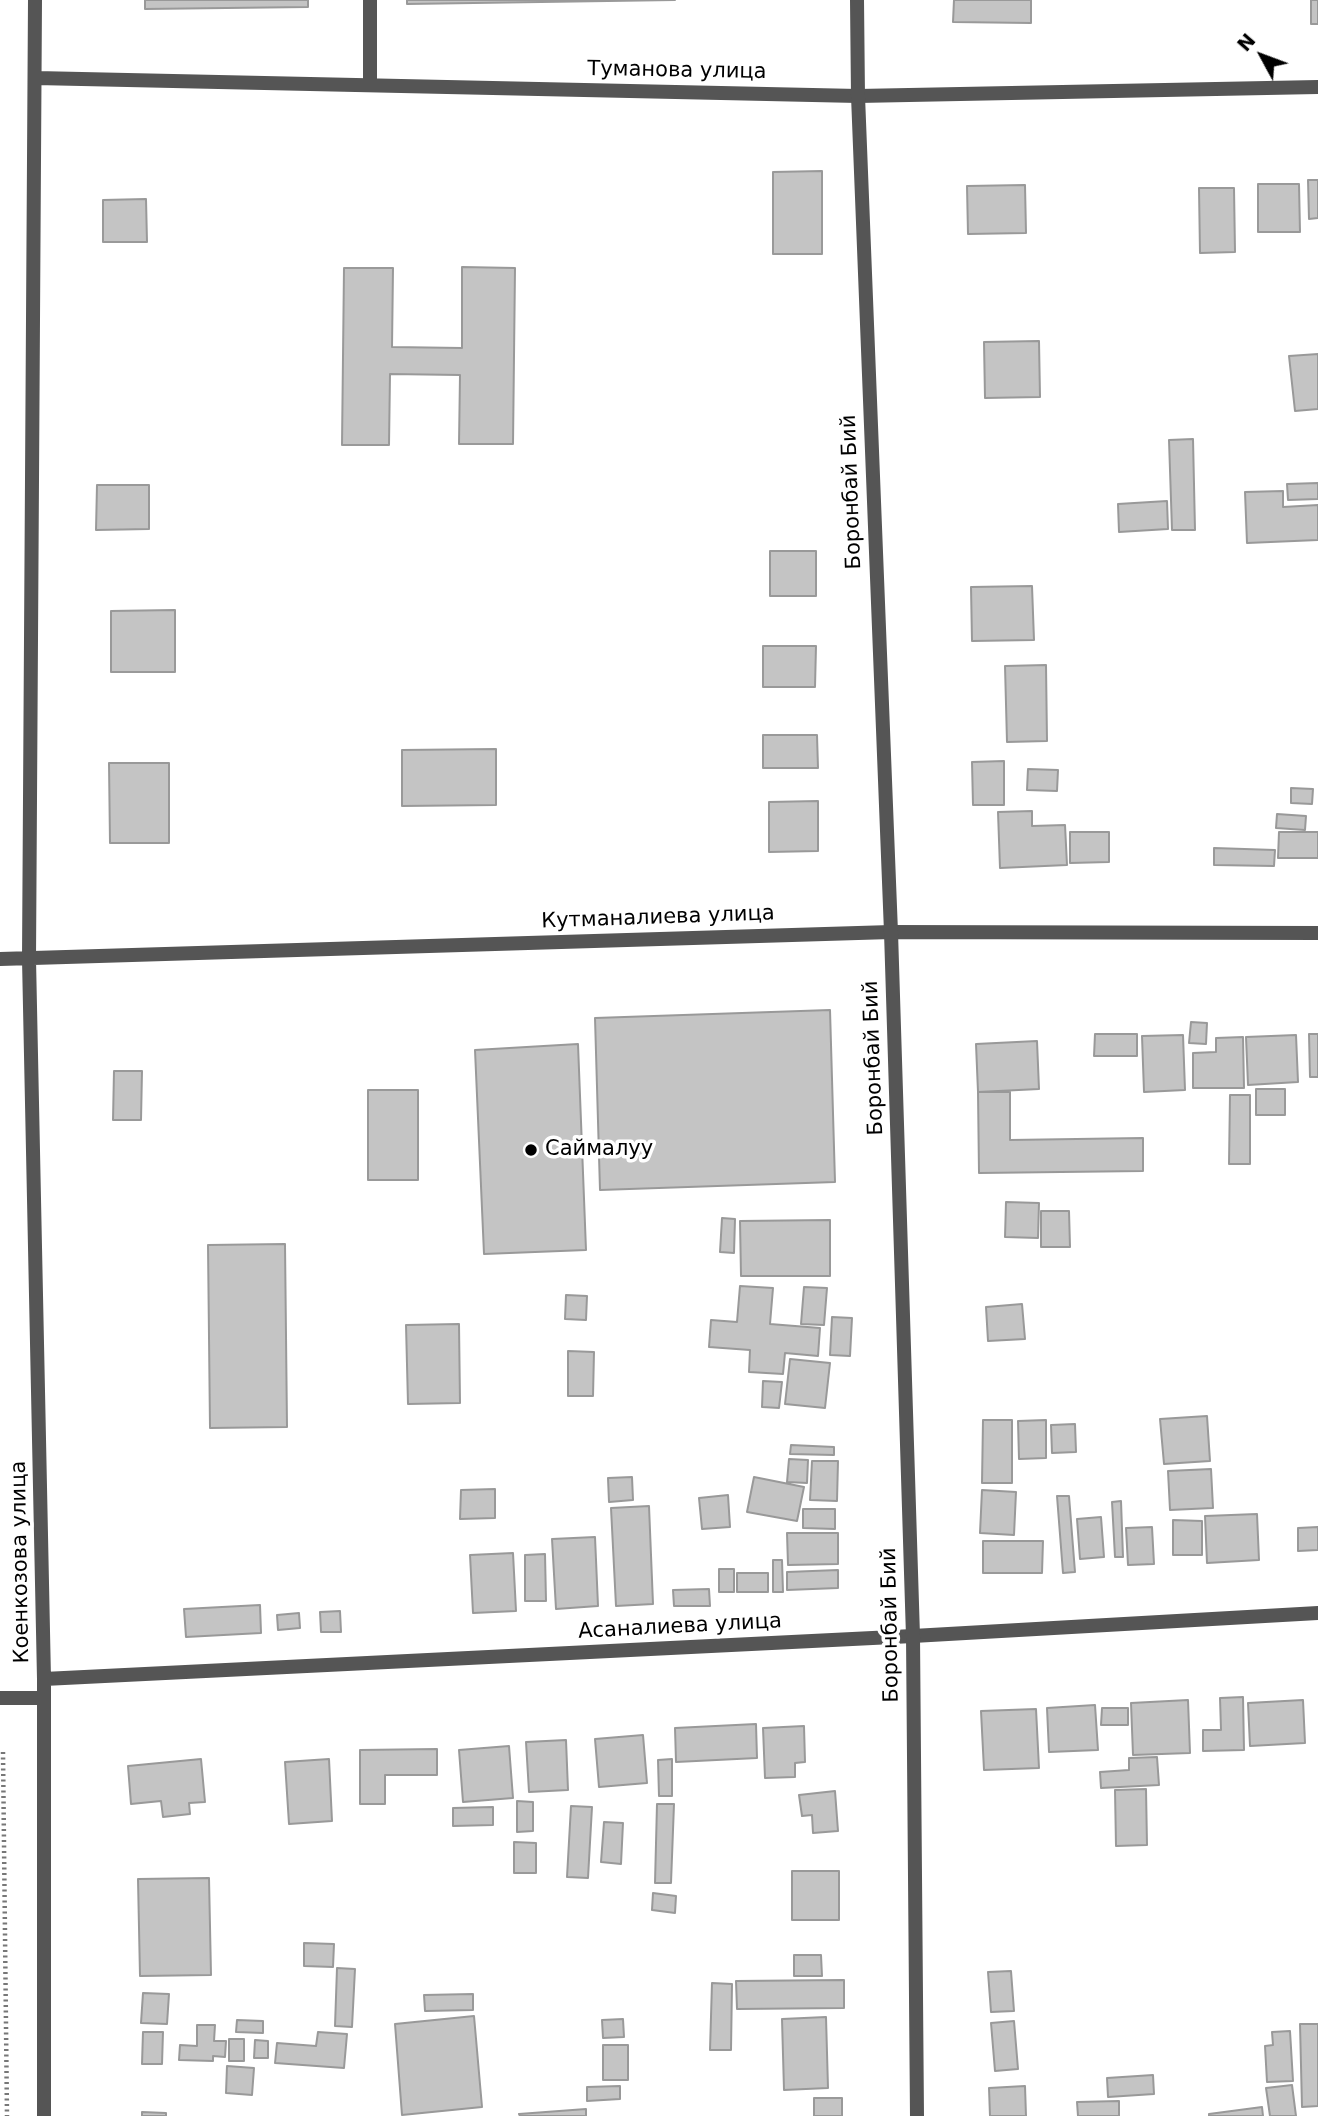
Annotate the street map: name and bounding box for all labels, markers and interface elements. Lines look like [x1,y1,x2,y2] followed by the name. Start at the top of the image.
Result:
[1227,21,1297,91] north arrow
[1233,29,1260,55] text: N
[587,57,767,85] street label: Туманова улица
[837,414,867,570] street label: Боронбай Бий
[541,901,775,935] street label: Кутманалиева улица
[859,980,889,1136] street label: Боронбай Бий
[545,1137,653,1163] place label: Саймалуу
[523,1142,539,1158] marker: Саймалуу
[7,1461,35,1663] street label: Коенкозова улица
[877,1547,905,1703] street label: Боронбай Бий
[578,1609,782,1645] street label: Асаналиева улица

